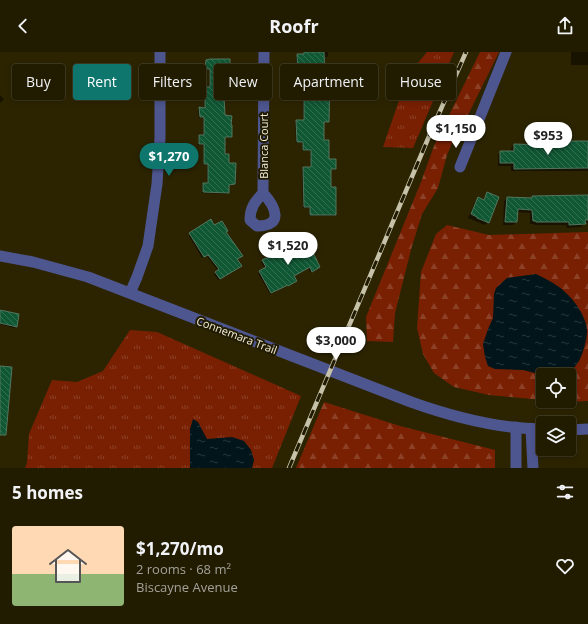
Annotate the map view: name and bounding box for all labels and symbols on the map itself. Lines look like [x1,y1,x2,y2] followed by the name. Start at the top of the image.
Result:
[256,113,271,179] street label: Blanca Court
[423,115,489,149] pin: $1,150
[524,122,572,156] pin: $953
[136,143,202,177] pin: $1,270
[255,232,321,266] pin: $1,520
[195,313,279,357] street label: Connemara Trail
[303,327,369,361] pin: $3,000

